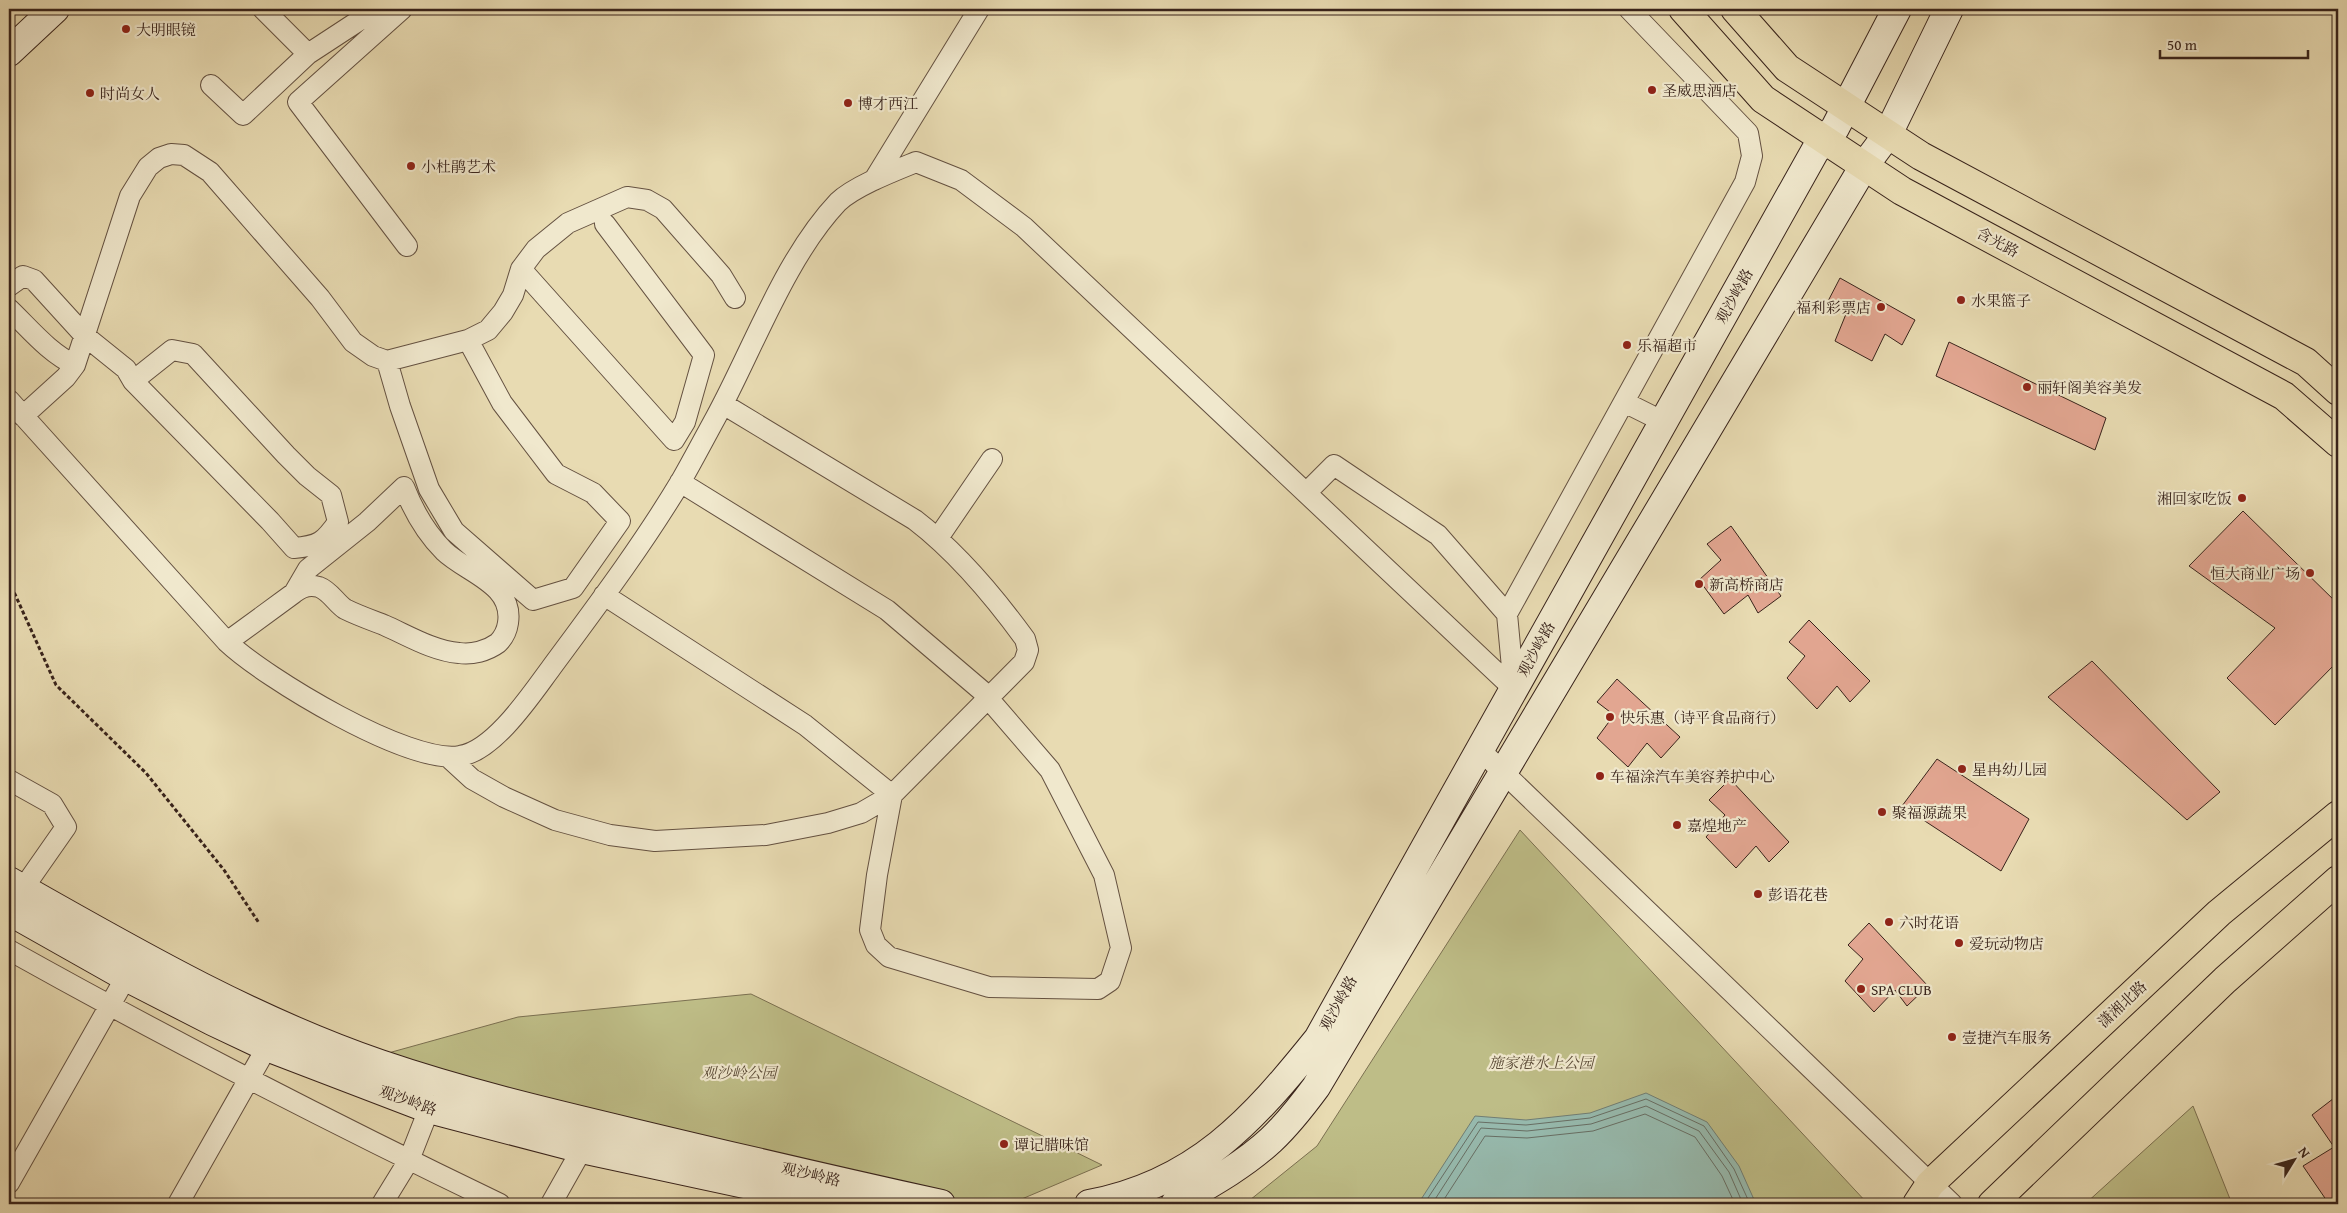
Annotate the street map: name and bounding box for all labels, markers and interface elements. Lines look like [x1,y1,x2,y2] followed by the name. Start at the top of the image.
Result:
[136,19,196,40] place label: 大明眼镜
[120,23,132,35] marker: 大明眼镜
[2160,28,2307,60] scale bar
[2167,34,2198,55] text: 50 m
[1662,80,1737,101] place label: 圣威思酒店
[100,83,160,104] place label: 时尚女人
[1646,84,1658,96] marker: 圣威思酒店
[84,87,96,99] marker: 时尚女人
[858,93,918,114] place label: 博才西江
[842,97,854,109] marker: 博才西江
[421,156,496,177] place label: 小杜鹃艺术
[405,160,417,172] marker: 小杜鹃艺术
[1973,222,2023,262] street label: 含光路
[1710,265,1758,327] street label: 观沙岭路
[1971,290,2031,311] place label: 水果篮子
[1955,294,1967,306] marker: 水果篮子
[1796,297,1871,318] place label: 福利彩票店
[1875,301,1887,313] marker: 福利彩票店
[1637,335,1697,356] place label: 乐福超市
[1621,339,1633,351] marker: 乐福超市
[2037,377,2142,398] place label: 丽轩阁美容美发
[2021,381,2033,393] marker: 丽轩阁美容美发
[2157,488,2232,509] place label: 湘回家吃饭
[2236,492,2248,504] marker: 湘回家吃饭
[2210,563,2300,584] place label: 恒大商业广场
[2304,567,2316,579] marker: 恒大商业广场
[1709,574,1784,595] place label: 新高桥商店
[1693,578,1705,590] marker: 新高桥商店
[1512,618,1560,680] street label: 观沙岭路
[1620,707,1785,728] place label: 快乐惠（诗平食品商行）
[1604,711,1616,723] marker: 快乐惠（诗平食品商行）
[1972,759,2047,780] place label: 星冉幼儿园
[1956,763,1968,775] marker: 星冉幼儿园
[1610,766,1775,787] place label: 车福涂汽车美容养护中心
[1594,770,1606,782] marker: 车福涂汽车美容养护中心
[1892,802,1967,823] place label: 聚福源蔬果
[1876,806,1888,818] marker: 聚福源蔬果
[1687,815,1747,836] place label: 嘉煌地产
[1671,819,1683,831] marker: 嘉煌地产
[1768,884,1828,905] place label: 彭语花巷
[1752,888,1764,900] marker: 彭语花巷
[1899,912,1959,933] place label: 六时花语
[1883,916,1895,928] marker: 六时花语
[1969,933,2044,954] place label: 爱玩动物店
[1953,937,1965,949] marker: 爱玩动物店
[1314,972,1362,1034] street label: 观沙岭路
[2093,976,2151,1032] street label: 潇湘北路
[1871,979,1932,1000] place label: SPA CLUB
[1855,983,1867,995] marker: SPA CLUB
[1962,1027,2052,1048] place label: 壹捷汽车服务
[1946,1031,1958,1043] marker: 壹捷汽车服务
[1488,1052,1595,1073] park label: 施家港水上公园
[701,1062,778,1083] park label: 观沙岭公园
[376,1080,440,1120] street label: 观沙岭路
[1014,1134,1089,1155] place label: 谭记腊味馆
[2270,1136,2320,1186] north arrow
[998,1138,1010,1150] marker: 谭记腊味馆
[2294,1142,2316,1162] text: N
[779,1157,843,1191] street label: 观沙岭路

